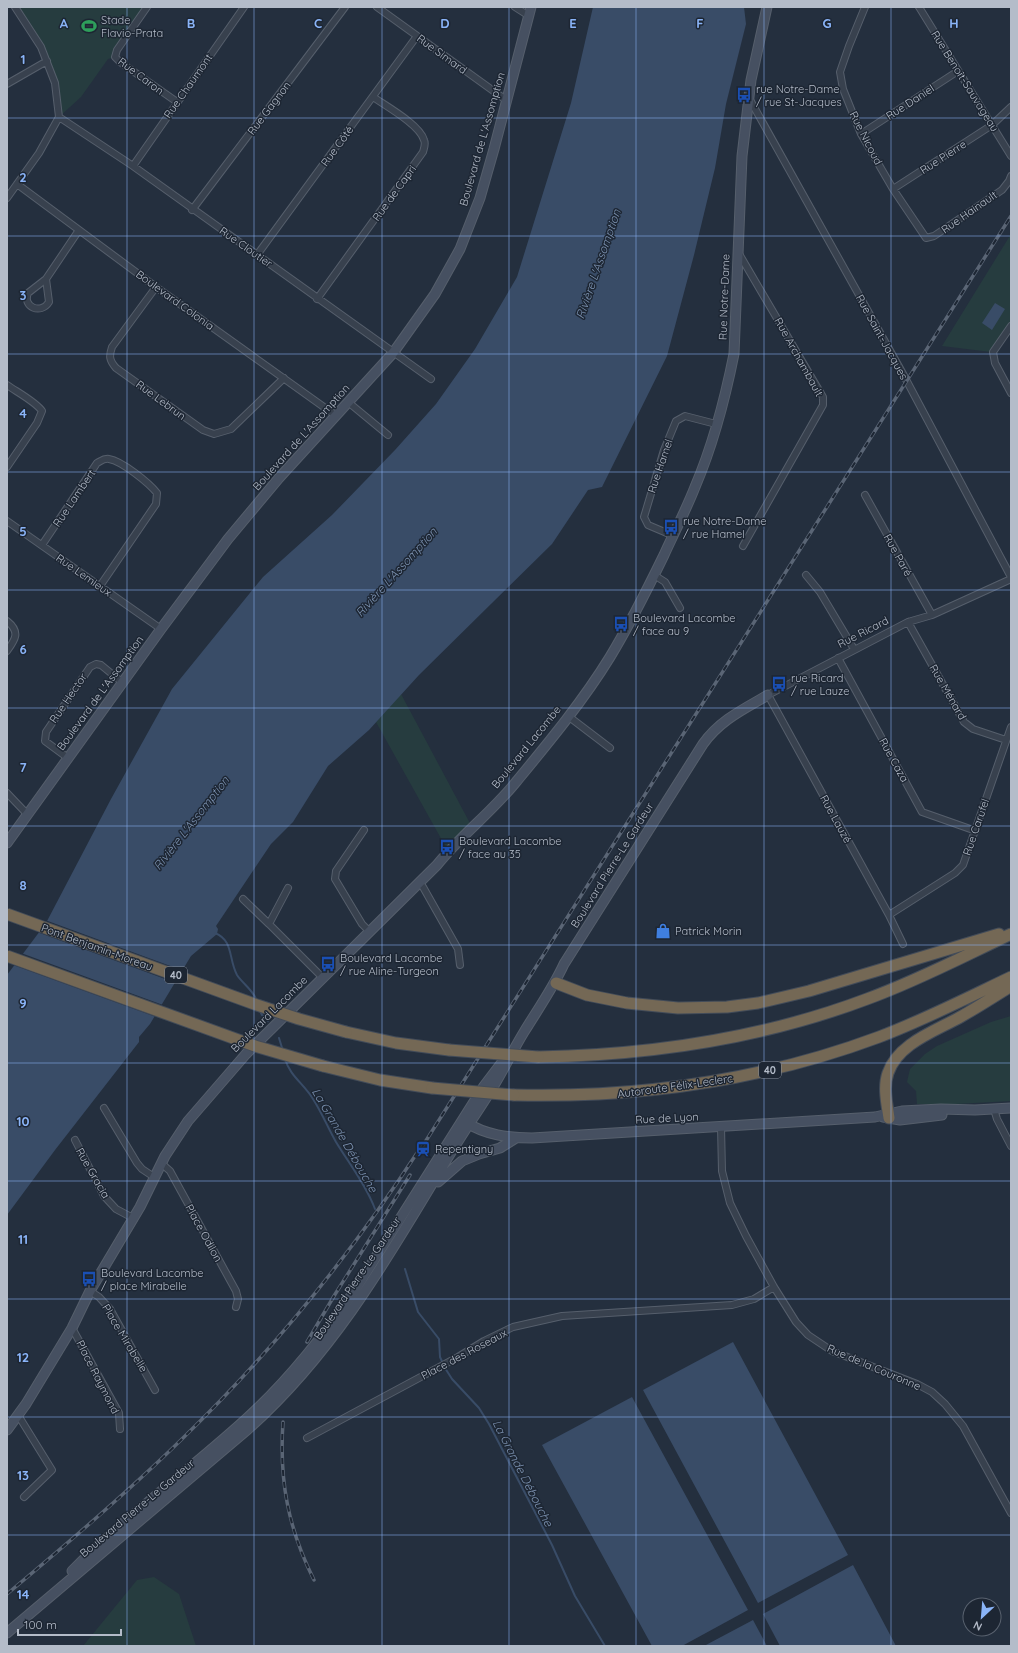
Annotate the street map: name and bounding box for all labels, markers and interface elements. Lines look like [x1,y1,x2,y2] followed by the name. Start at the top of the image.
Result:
[101,13,163,40] place label: Stade Flavio-Prata
[60,15,69,31] text: A
[187,15,195,31] text: B
[314,15,322,31] text: C
[440,15,450,31] text: D
[569,15,577,31] text: E
[696,15,704,31] text: F
[822,15,832,31] text: G
[949,15,959,31] text: H
[80,17,98,35] sports icon: Stade Flavio-Prata
[928,28,1002,134] street label: Rue Benoît-Sauvageau
[414,31,470,77] street label: Rue Simard
[20,51,26,67] text: 1
[161,51,216,121] street label: Rue Chaumont
[115,54,167,98] street label: Rue Caron
[456,71,508,207] street label: Boulevard de L'Assomption
[244,78,294,138] street label: Rue Gagnon
[883,81,937,123] street label: Rue Daniel
[756,82,842,109] place label: rue Notre-Dame / rue St-Jacques
[735,86,753,104] bus stop icon: rue Notre-Dame / rue St-Jacques
[847,109,885,167] street label: Rue Nicoud
[318,123,356,169] street label: Rue Côté
[917,137,969,177] street label: Rue Pierre
[369,162,419,224] street label: Rue de Capri
[19,169,27,185] text: 2
[938,187,1000,236] street label: Rue Hainault
[572,206,624,321] water label: Rivière L'Assomption
[217,224,276,271] street label: Rue Cloutier
[715,254,733,340] street label: Rue Notre-Dame
[133,267,217,333] street label: Boulevard Colonia
[20,287,27,303] text: 3
[853,292,911,382] street label: Rue Saint-Jacques
[771,315,827,399] street label: Rue Archambault
[133,377,189,423] street label: Rue Lebrun
[249,381,353,493] street label: Boulevard de L'Assomption
[19,405,27,421] text: 4
[644,437,676,495] street label: Rue Hamel
[50,466,98,529] street label: Rue Lambert
[683,514,766,541] place label: rue Notre-Dame / rue Hamel
[662,518,680,536] bus stop icon: rue Notre-Dame / rue Hamel
[19,523,27,539] text: 5
[352,524,441,620] water label: Rivière L'Assomption
[881,531,915,579] street label: Rue Paré
[53,551,115,599] street label: Rue Lemieux
[633,611,736,638] place label: Boulevard Lacombe / face au 9
[835,613,891,651] street label: Rue Ricard
[612,615,630,633] bus stop icon: Boulevard Lacombe / face au 9
[54,633,146,753] street label: Boulevard de L'Assomption
[19,641,27,657] text: 6
[927,662,969,722] street label: Rue Ménard
[46,670,90,726] street label: Rue Hector
[791,671,850,698] place label: rue Ricard / rue Lauze
[770,675,788,693] bus stop icon: rue Ricard / rue Lauze
[488,703,564,791] street label: Boulevard Lacombe
[876,735,912,785] street label: Rue Caza
[19,759,27,775] text: 7
[150,772,233,873] water label: Rivière L'Assomption
[817,793,855,845] street label: Rue Lauzé
[960,797,992,857] street label: Rue Carufel
[568,799,657,930] street label: Boulevard Pierre-Le Gardeur
[459,834,562,861] place label: Boulevard Lacombe / face au 35
[438,838,456,856] bus stop icon: Boulevard Lacombe / face au 35
[19,877,27,893] text: 8
[39,920,155,974] street label: Pont Benjamin-Moreau
[654,922,672,940] shop icon: Patrick Morin
[675,924,742,938] place label: Patrick Morin
[340,951,443,978] place label: Boulevard Lacombe / rue Aline-Turgeon
[319,955,337,973] bus stop icon: Boulevard Lacombe / rue Aline-Turgeon
[165,967,187,983] road number: 40
[228,973,310,1055] street label: Boulevard Lacombe
[19,995,27,1011] text: 9
[759,1062,781,1078] road number: 40
[616,1071,734,1101] street label: Autoroute Félix-Leclerc
[309,1085,382,1196] water label: La Grande Débouche
[635,1109,699,1127] street label: Rue de Lyon
[16,1113,30,1129] text: 10
[414,1140,432,1158] station icon: Repentigny
[435,1142,493,1156] place label: Repentigny
[73,1145,113,1201] street label: Rue Gracia
[182,1202,226,1264] street label: Place Odilon
[311,1213,404,1342] street label: Boulevard Pierre-Le Gardeur
[18,1231,28,1247] text: 11
[101,1266,204,1293] place label: Boulevard Lacombe / place Mirabelle
[80,1270,98,1288] bus stop icon: Boulevard Lacombe / place Mirabelle
[99,1301,151,1375] street label: Place Mirabelle
[419,1325,509,1383] street label: Place des Roseaux
[73,1338,123,1416] street label: Place Raymond
[825,1341,923,1393] street label: Rue de la Couronne
[17,1349,29,1365] text: 12
[490,1417,557,1530] water label: La Grande Débouche
[77,1455,198,1560] street label: Boulevard Pierre-Le Gardeur
[17,1467,29,1483] text: 13
[17,1586,30,1602] text: 14
[962,1597,1002,1637] north arrow
[18,1611,121,1637] scale bar
[24,1617,57,1632] text: 100 m
[971,1618,984,1634] text: N

